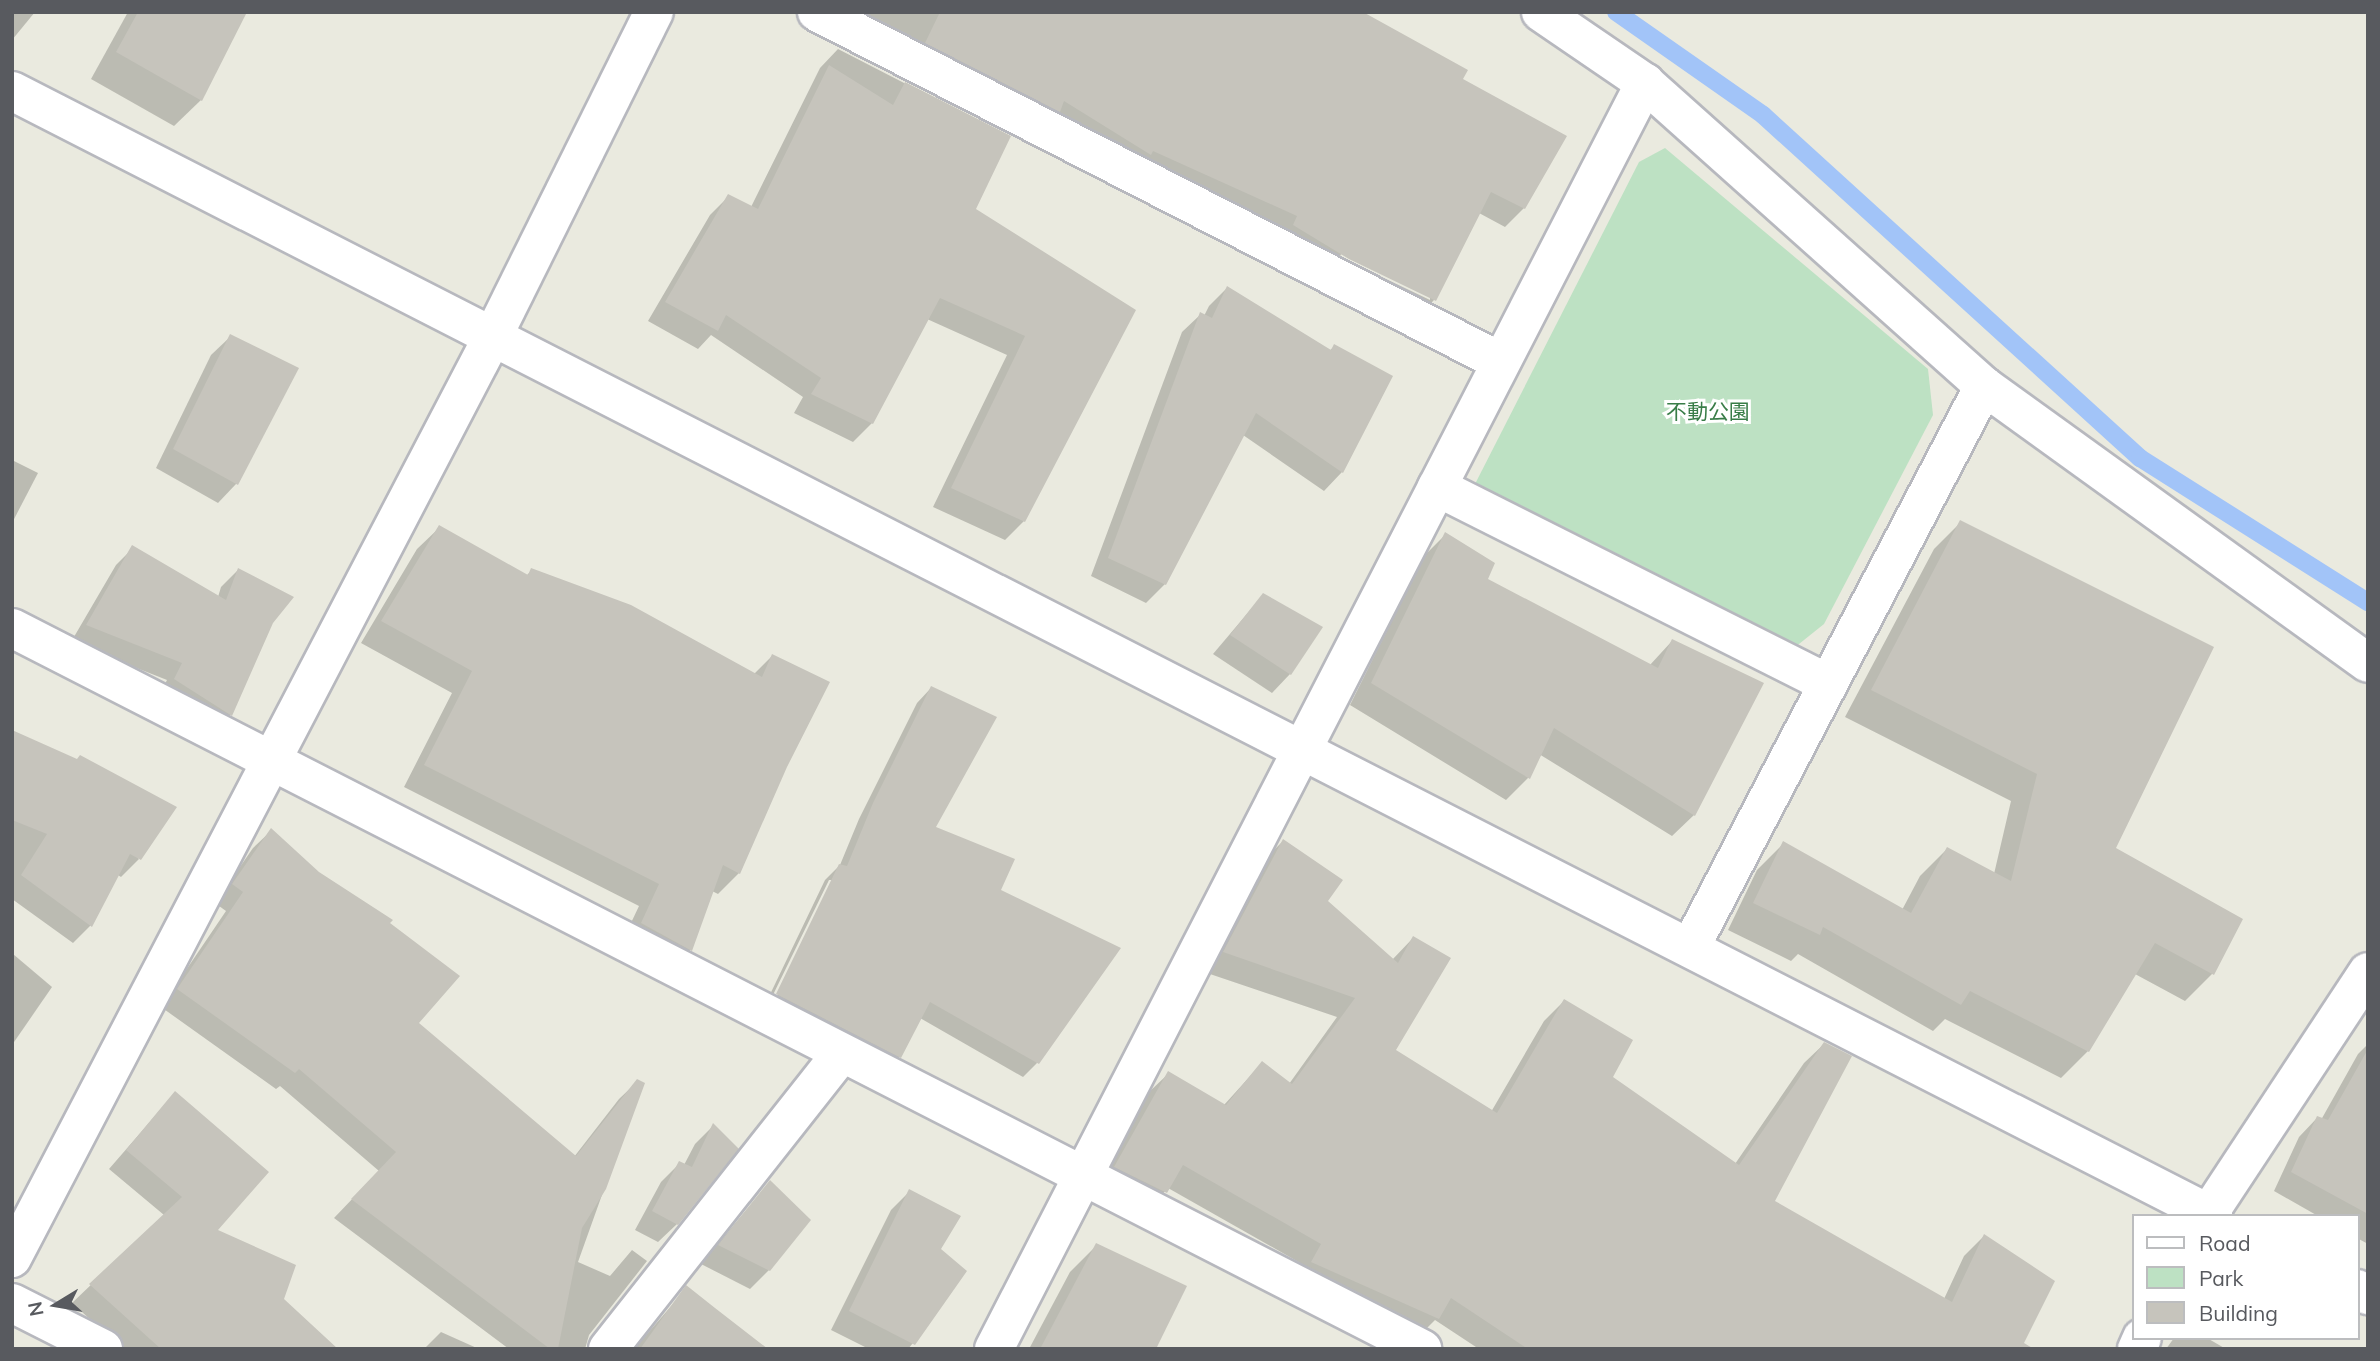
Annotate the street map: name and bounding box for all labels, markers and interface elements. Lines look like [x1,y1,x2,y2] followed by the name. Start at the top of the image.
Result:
[1666,398,1750,424] park label: 不動公園
[2132,1214,2359,1340] legend
[2199,1230,2250,1256] text: Road
[2199,1265,2243,1291] text: Park
[21,1270,91,1340] north arrow
[22,1300,49,1318] text: N
[2199,1300,2278,1326] text: Building

